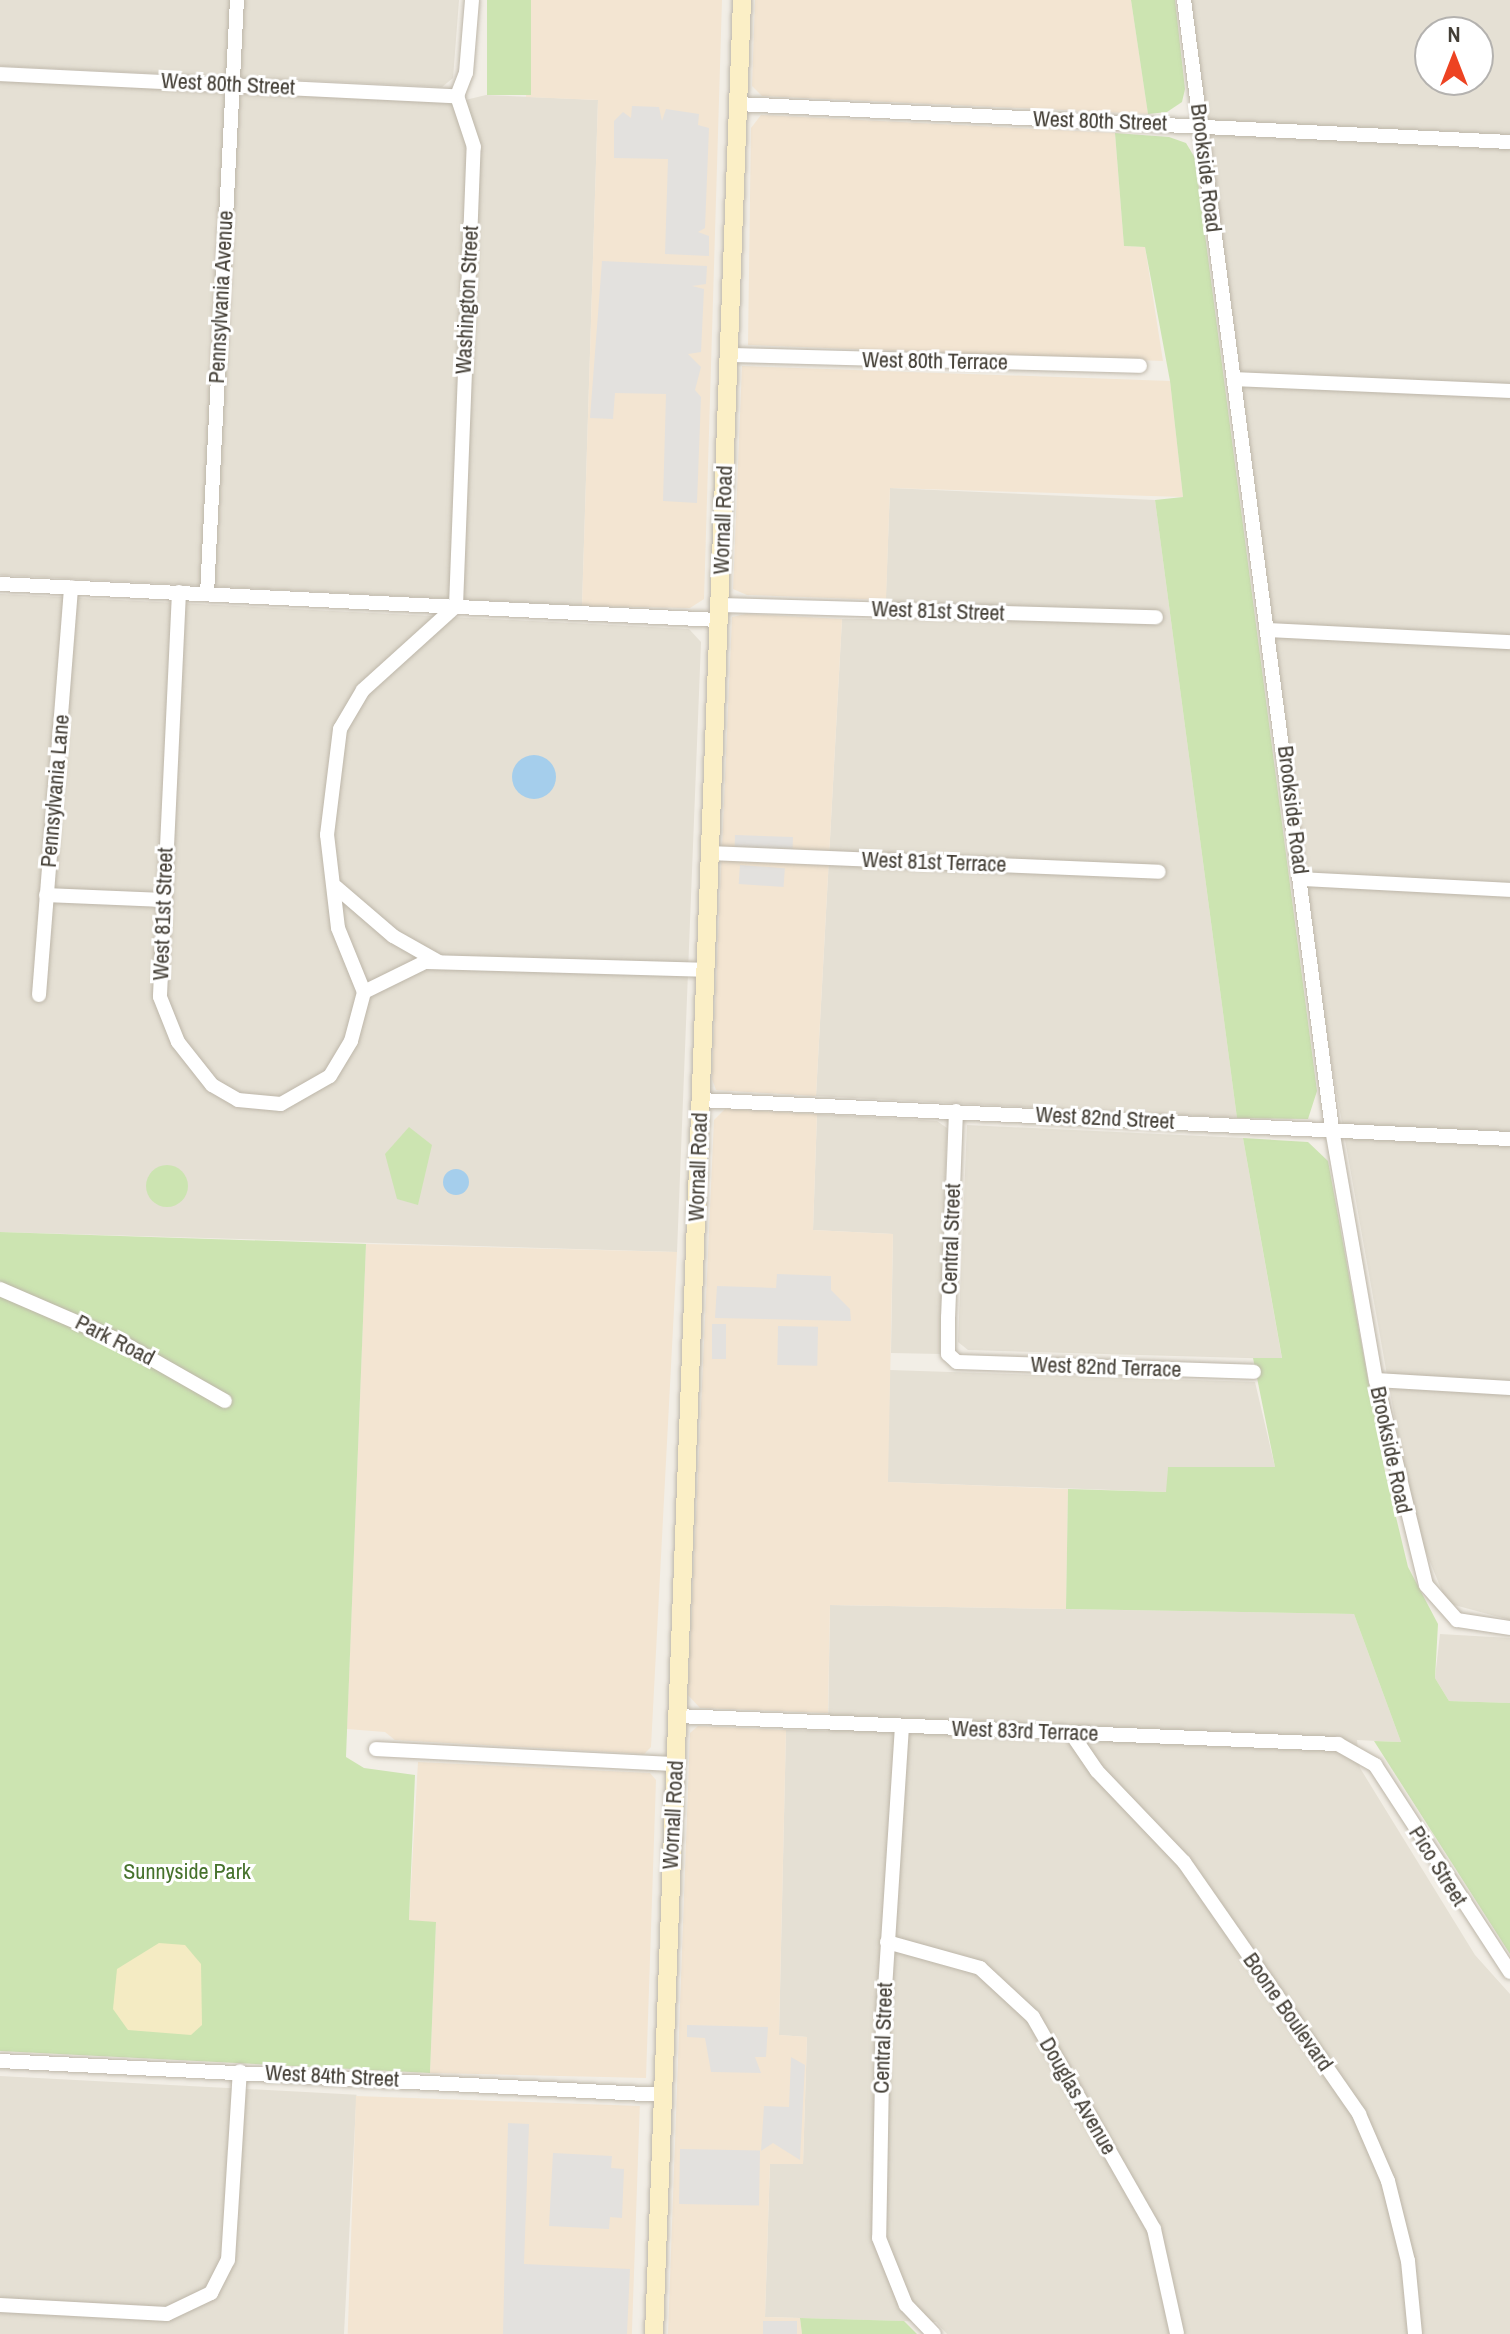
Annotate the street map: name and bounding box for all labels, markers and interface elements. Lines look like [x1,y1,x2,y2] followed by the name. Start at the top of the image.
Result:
[1414,16,1494,96] north arrow
[1447,19,1461,49] text: N
[160,67,296,101] street label: West 80th Street
[1185,102,1227,234] street label: Brookside Road
[1033,105,1167,137] street label: West 80th Street
[203,209,239,385] street label: Pennsylvania Avenue
[450,225,484,375] street label: Washington Street
[862,347,1008,375] street label: West 80th Terrace
[708,465,738,575] street label: Wornall Road
[871,595,1005,627] street label: West 81st Street
[35,713,75,869] street label: Pennsylvania Lane
[1272,744,1314,876] street label: Brookside Road
[861,846,1007,878] street label: West 81st Terrace
[147,847,179,981] street label: West 81st Street
[1035,1101,1175,1135] street label: West 82nd Street
[683,1112,713,1222] street label: Wornall Road
[936,1183,966,1295] street label: Central Street
[71,1309,159,1371] street label: Park Road
[1030,1351,1182,1383] street label: West 82nd Terrace
[1365,1384,1417,1516] street label: Brookside Road
[951,1715,1099,1747] street label: West 83rd Terrace
[657,1760,689,1870] street label: Wornall Road
[1403,1821,1473,1911] street label: Pico Street
[123,1859,251,1885] park label: Sunnyside Park
[1237,1948,1339,2076] street label: Boone Boulevard
[868,1982,898,2094] street label: Central Street
[1034,2032,1122,2160] street label: Douglas Avenue
[264,2059,400,2093] street label: West 84th Street

